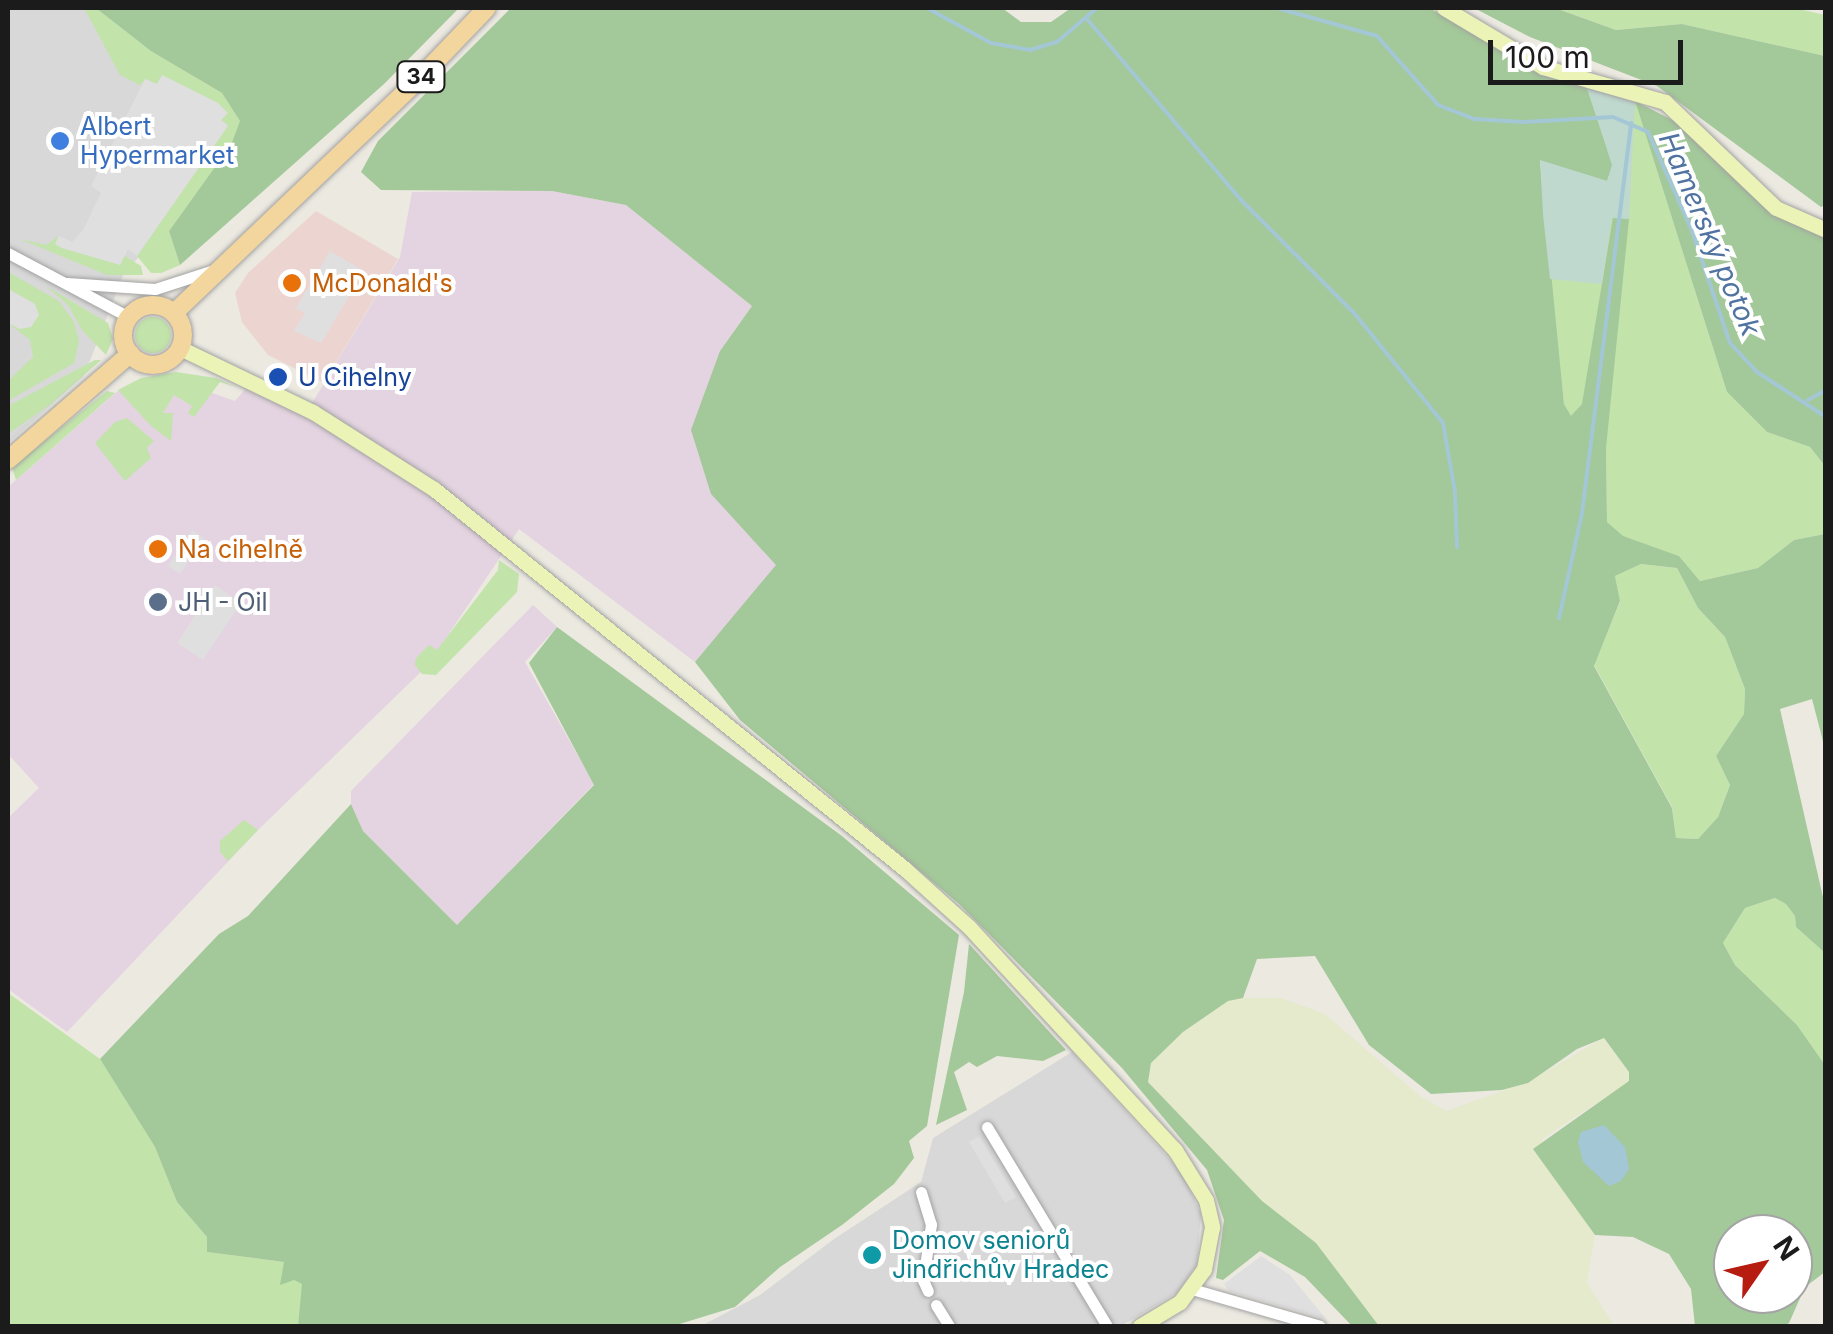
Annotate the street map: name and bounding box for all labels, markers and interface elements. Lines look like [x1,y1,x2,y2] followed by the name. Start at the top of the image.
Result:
[1493,20,1688,82] scale bar
[1505,39,1590,75] text: 100 m
[396,60,446,94] road number: 34
[80,112,234,171] place label: Albert Hypermarket
[1652,127,1768,341] water label: Hamerský potok
[49,130,71,152] marker: Albert Hypermarket
[312,268,453,298] place label: McDonald's
[281,272,303,294] marker: McDonald's
[298,362,412,392] place label: U Cihelny
[267,366,289,388] marker: U Cihelny
[178,534,303,564] place label: Na cihelně
[147,538,169,560] marker: Na cihelně
[178,587,268,617] place label: JH - Oil
[147,591,169,613] marker: JH - Oil
[1713,1214,1813,1314] north arrow
[892,1226,1109,1285] place label: Domov seniorů Jindřichův Hradec
[1766,1230,1806,1267] text: N
[861,1244,883,1266] marker: Domov seniorů Jindřichův Hradec

